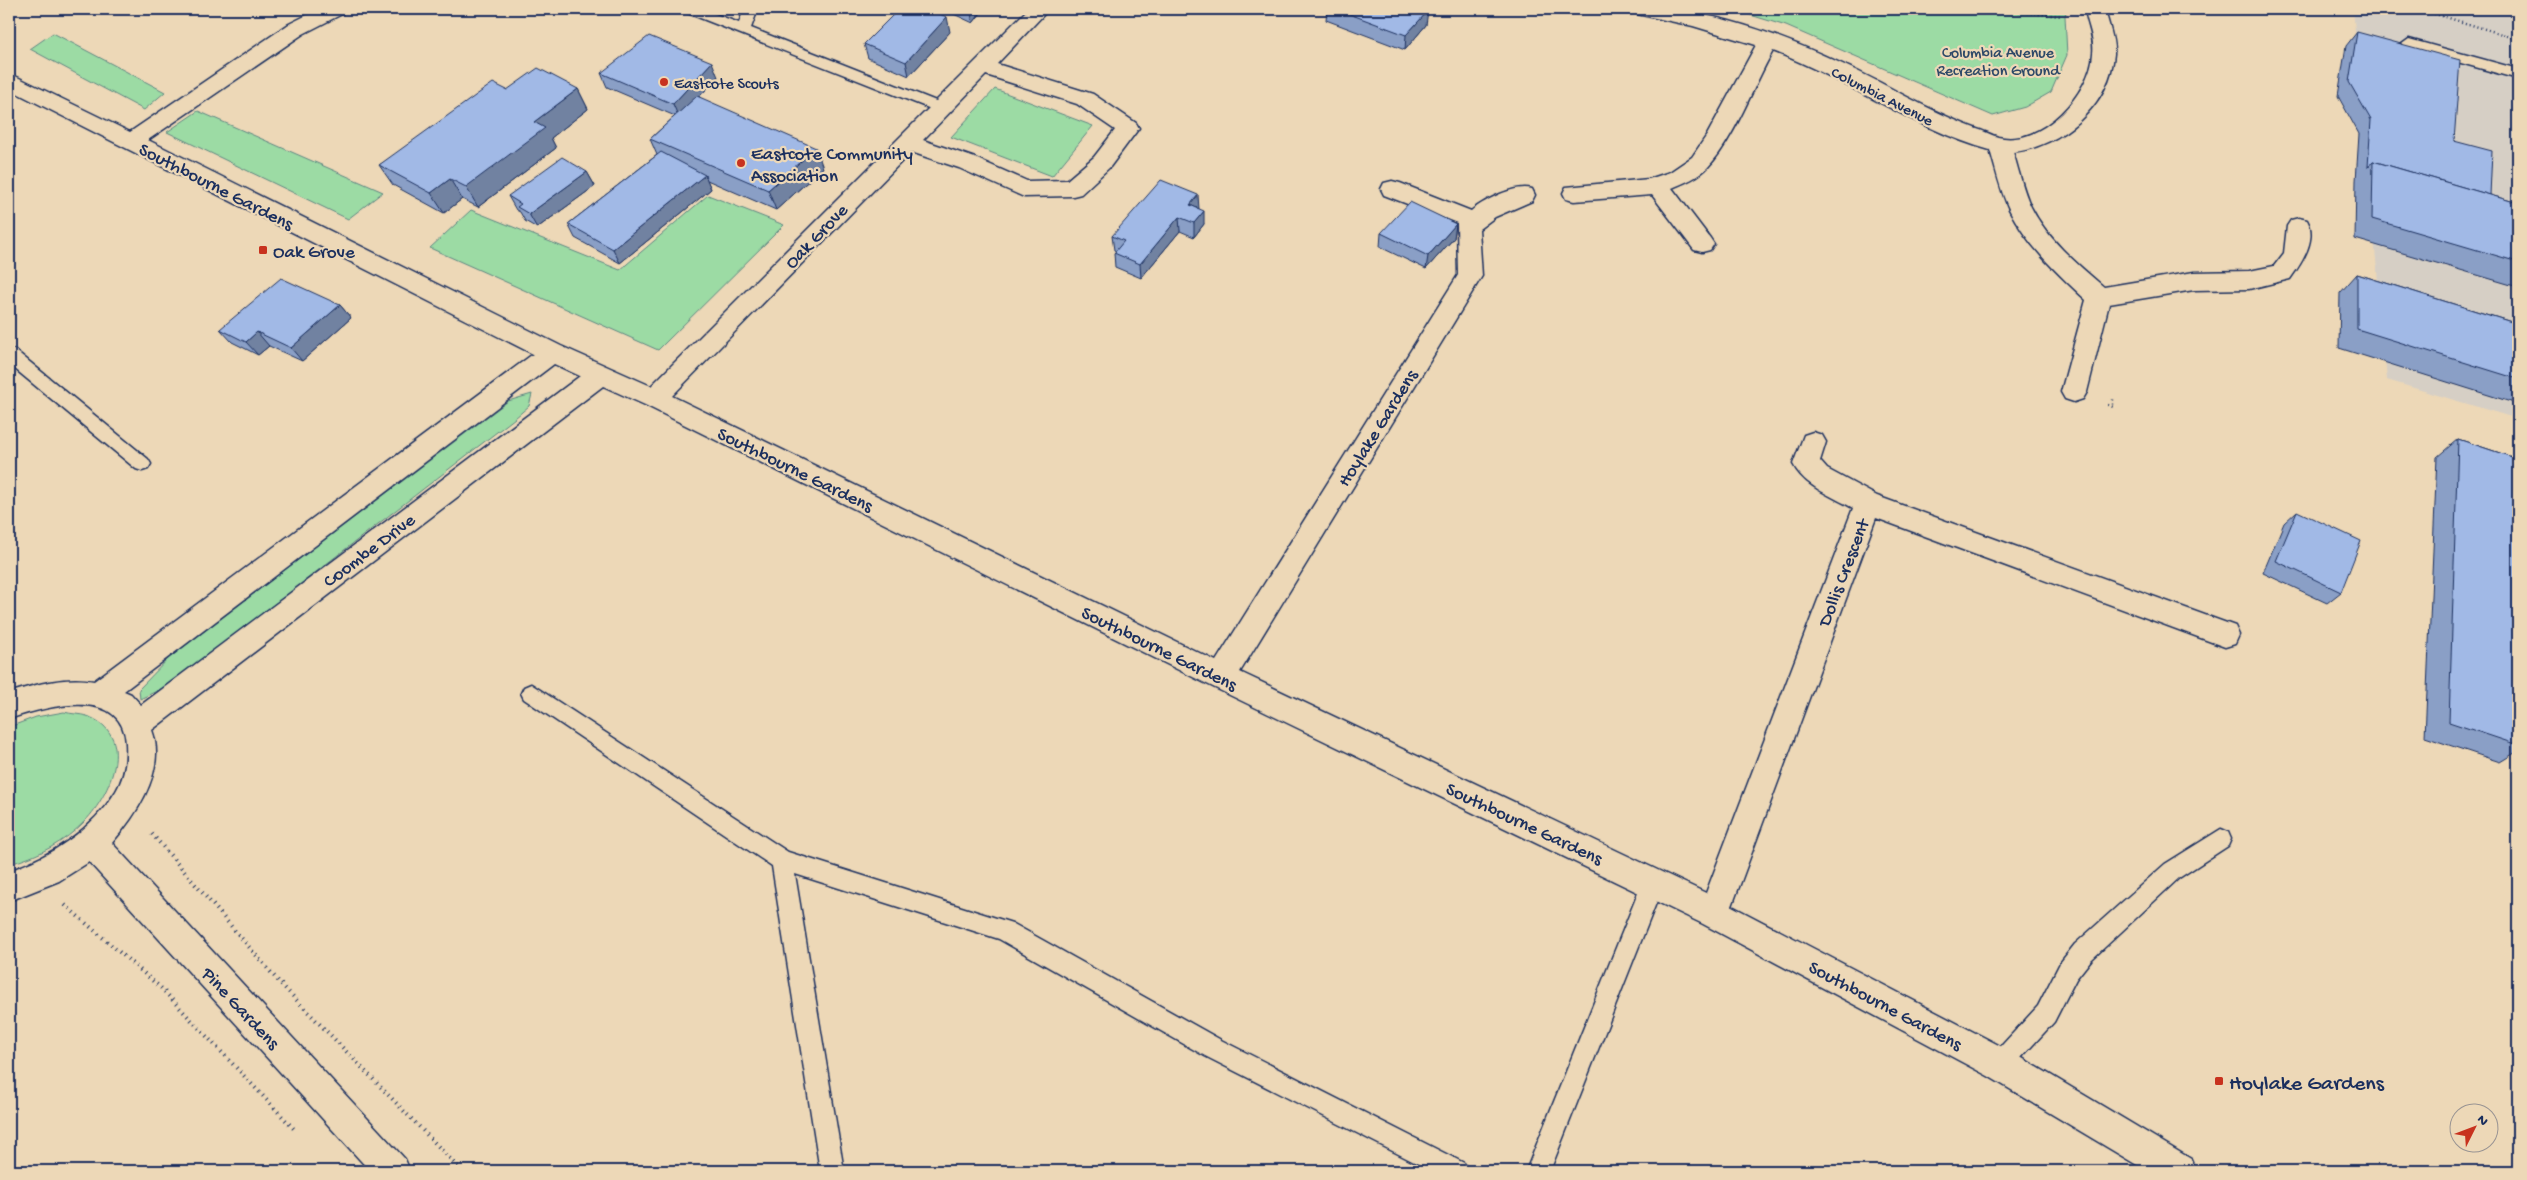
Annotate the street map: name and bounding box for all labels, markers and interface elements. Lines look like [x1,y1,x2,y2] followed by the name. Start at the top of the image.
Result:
[1936,45,2061,82] park label: Columbia Avenue Recreation Ground
[1827,64,1936,132] street label: Columbia Avenue
[658,76,670,88] marker: Eastcote Scouts
[674,76,780,95] place label: Eastcote Scouts
[134,139,298,238] street label: Southbourne Gardens
[751,144,913,189] place label: Eastcote Community Association
[735,157,747,169] marker: Eastcote Community Association
[781,200,854,275] street label: Oak Grove
[273,242,355,265] place label: Oak Grove
[257,244,269,256] marker: Oak Grove
[1334,365,1425,492] street label: Hoylake Gardens
[713,423,877,519] street label: Southbourne Gardens
[320,510,421,594] street label: Coombe Drive
[1814,514,1877,632] street label: Dollis Crescent
[1077,602,1241,698] street label: Southbourne Gardens
[1441,779,1607,872] street label: Southbourne Gardens
[1804,957,1966,1058] street label: Southbourne Gardens
[195,963,284,1056] street label: Pine Gardens
[2229,1072,2385,1098] place label: Hoylake Gardens
[2213,1075,2225,1087] marker: Hoylake Gardens
[2450,1102,2500,1152] north arrow
[2472,1112,2491,1130] text: N

